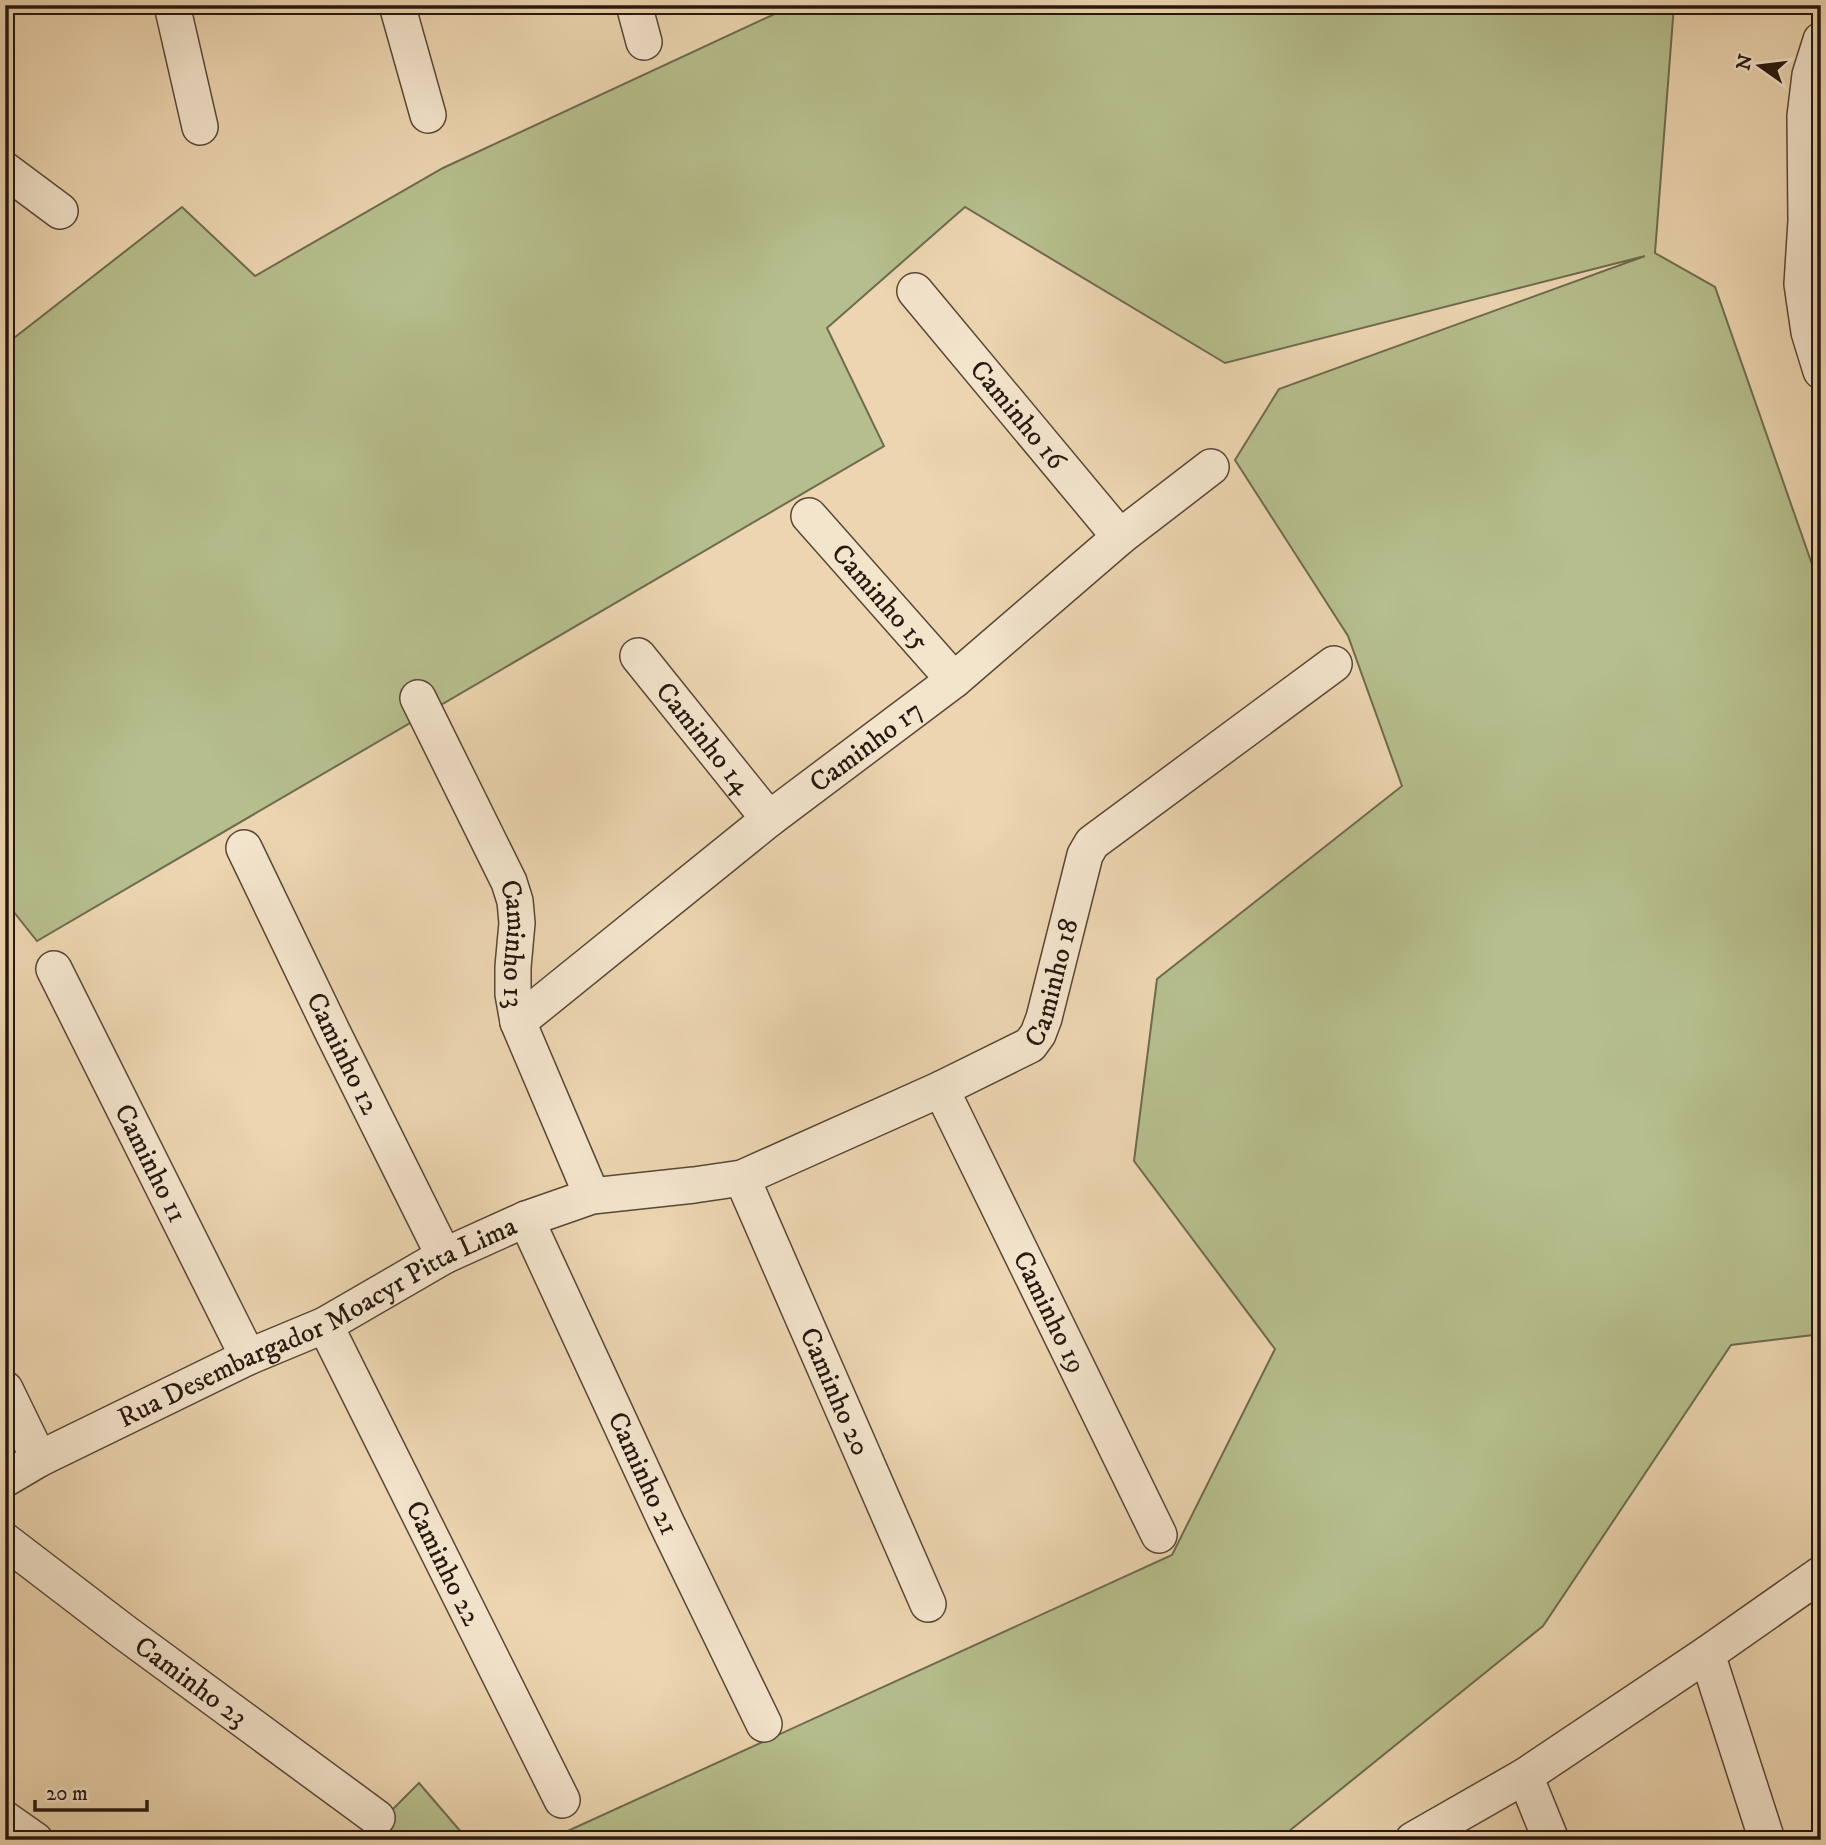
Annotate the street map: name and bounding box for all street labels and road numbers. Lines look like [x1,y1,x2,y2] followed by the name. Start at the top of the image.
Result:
[962,353,1075,478] street label: Caminho 16
[824,536,937,658] street label: Caminho 15
[648,675,760,802] street label: Caminho 14
[802,692,929,800] street label: Caminho 17
[492,875,535,1011] street label: Caminho 13
[1016,915,1086,1055] street label: Caminho 18
[298,987,388,1120] street label: Caminho 12
[107,1098,195,1228] street label: Caminho 11
[112,1208,522,1435] street label: Rua Desembargador Moacyr Pitta Lima
[1005,1245,1095,1379] street label: Caminho 19
[792,1322,879,1461] street label: Caminho 20
[600,1406,687,1541] street label: Caminho 21
[398,1495,490,1632] street label: Caminho 22
[128,1628,255,1734] street label: Caminho 23

